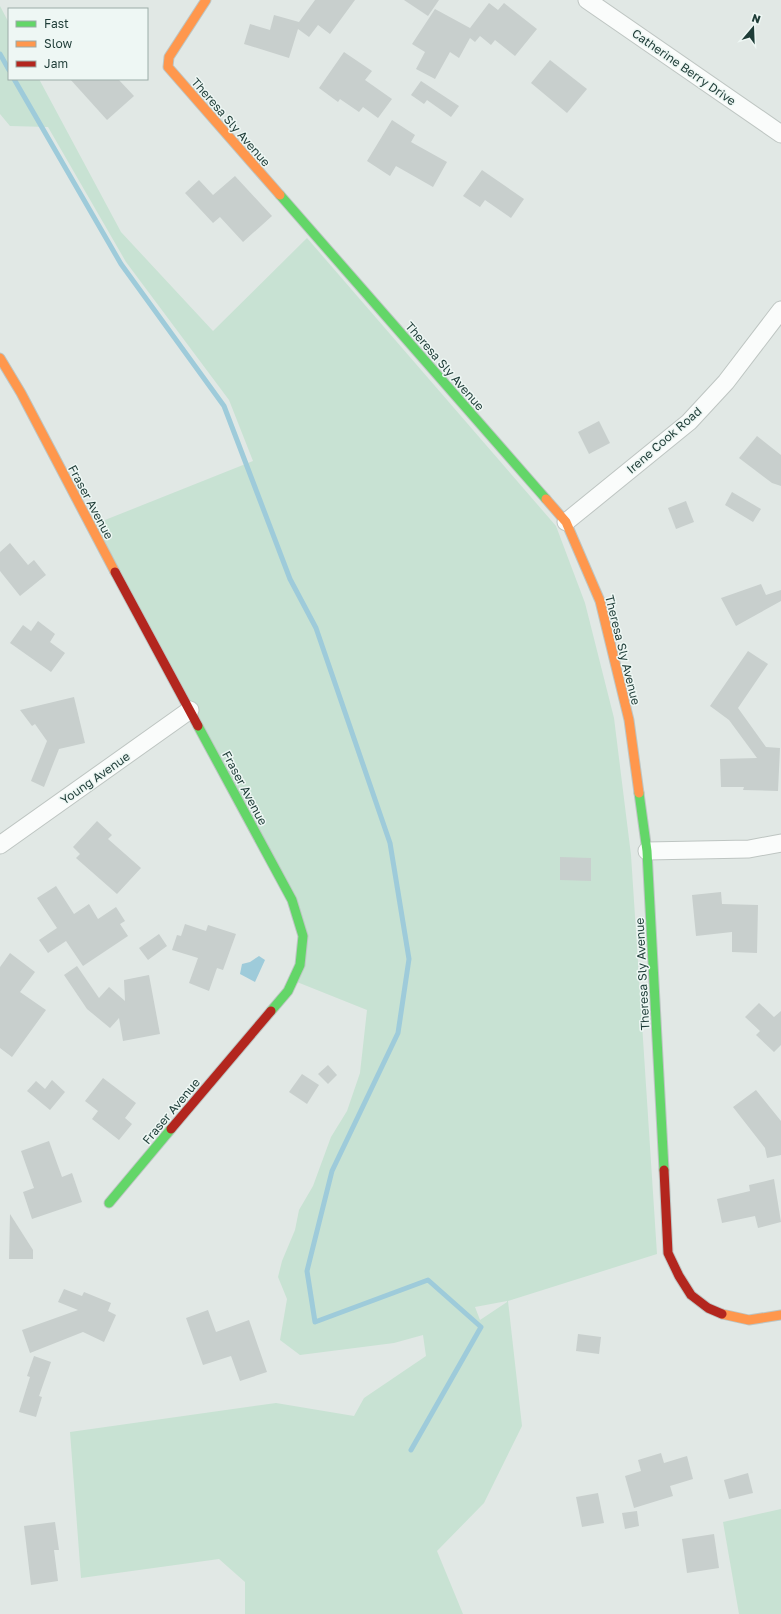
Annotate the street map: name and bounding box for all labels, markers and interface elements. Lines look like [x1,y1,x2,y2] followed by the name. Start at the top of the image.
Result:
[8,8,148,80] legend
[733,8,773,48] north arrow
[750,11,762,26] text: N
[44,16,69,31] text: Fast
[629,25,739,109] street label: Catherine Berry Drive
[44,36,72,51] text: Slow
[44,56,68,71] text: Jam
[188,75,274,170] street label: Theresa Sly Avenue
[402,319,488,414] street label: Theresa Sly Avenue
[623,403,705,477] street label: Irene Cook Road
[65,462,117,542] street label: Fraser Avenue
[602,593,644,707] street label: Theresa Sly Avenue
[219,748,271,828] street label: Fraser Avenue
[57,749,133,807] street label: Young Avenue
[632,917,652,1031] street label: Theresa Sly Avenue
[139,1075,203,1147] street label: Fraser Avenue

